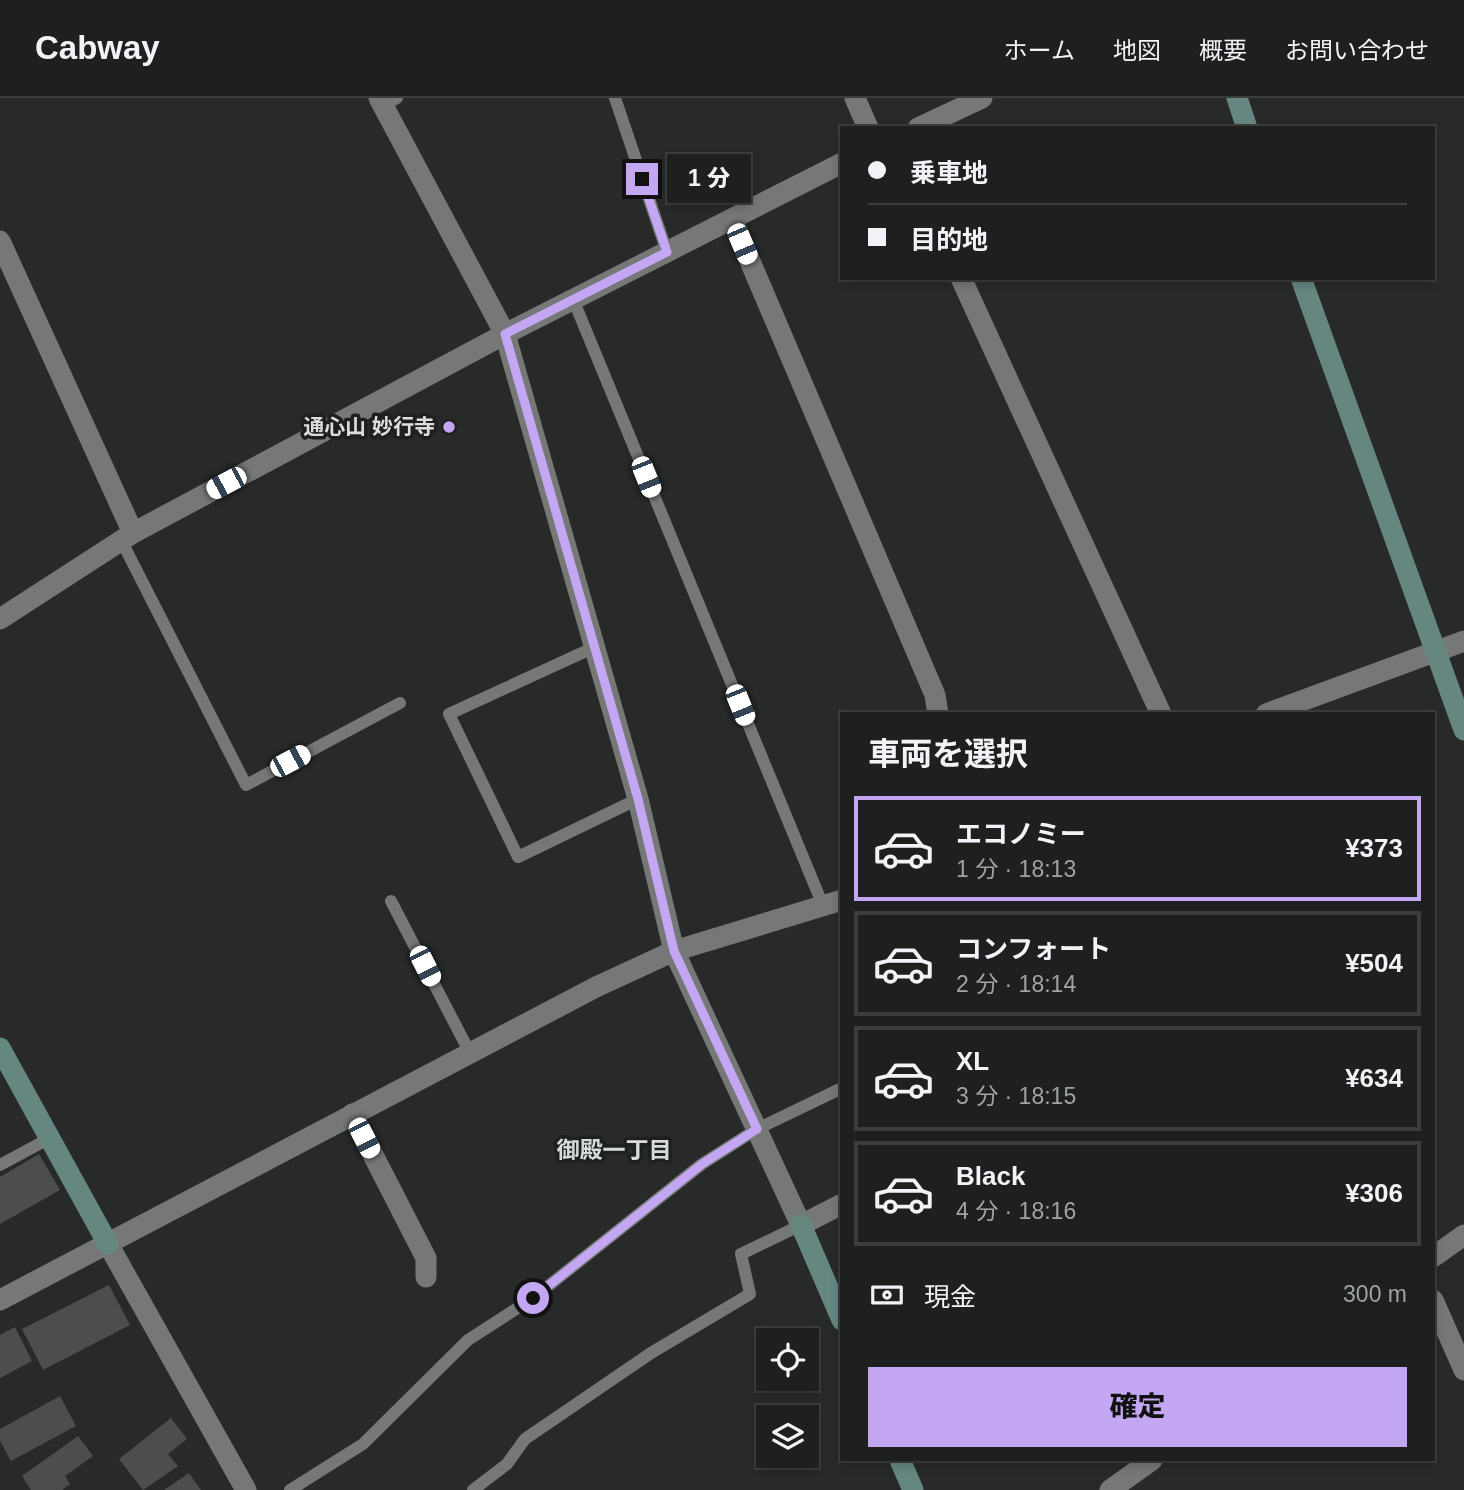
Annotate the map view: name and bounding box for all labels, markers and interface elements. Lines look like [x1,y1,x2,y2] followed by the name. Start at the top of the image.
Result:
[35,29,160,66] text: Cabway
[1004,37,1075,64] text: ホーム
[1113,37,1161,64] text: 地図
[1199,37,1247,64] text: 概要
[1285,37,1429,64] text: お問い合わせ
[666,154,750,204] callout: 1 分
[910,158,988,188] text: 乗車地
[626,163,658,195] route end
[688,165,730,191] text: 1 分
[725,221,760,267] car
[910,225,988,255] text: 目的地
[303,415,435,438] place label: 通心山 妙行寺
[441,419,457,435] marker: 通心山 妙行寺
[629,454,664,500] car
[203,464,250,502] car
[723,682,758,728] car
[868,736,1028,772] text: 車両を選択
[267,742,314,780] car
[872,817,935,880] icon: car
[956,819,1086,849] text: エコノミー
[1345,833,1403,863] text: ¥373
[956,856,1076,882] text: 1 分 · 18:13
[872,932,935,995] icon: car
[956,934,1111,964] text: コンフォート
[407,943,444,989] car
[1345,948,1403,978] text: ¥504
[956,971,1076,997] text: 2 分 · 18:14
[956,1046,989,1076] text: XL
[872,1047,935,1110] icon: car
[1345,1063,1403,1093] text: ¥634
[956,1083,1076,1109] text: 3 分 · 18:15
[346,1115,383,1161] car
[557,1137,672,1163] district label: 御殿一丁目
[956,1161,1025,1191] text: Black
[872,1162,935,1225] icon: car
[1345,1178,1403,1208] text: ¥306
[956,1198,1076,1224] text: 4 分 · 18:16
[868,1276,906,1314] icon: cash
[1343,1281,1407,1307] text: 300 m
[517,1282,549,1314] route start
[924,1282,976,1312] text: 現金
[756,1328,819,1468] map controls
[756,1328,819,1391] button: locate
[868,1367,1407,1447] button: 確定
[756,1405,819,1468] button: layers

